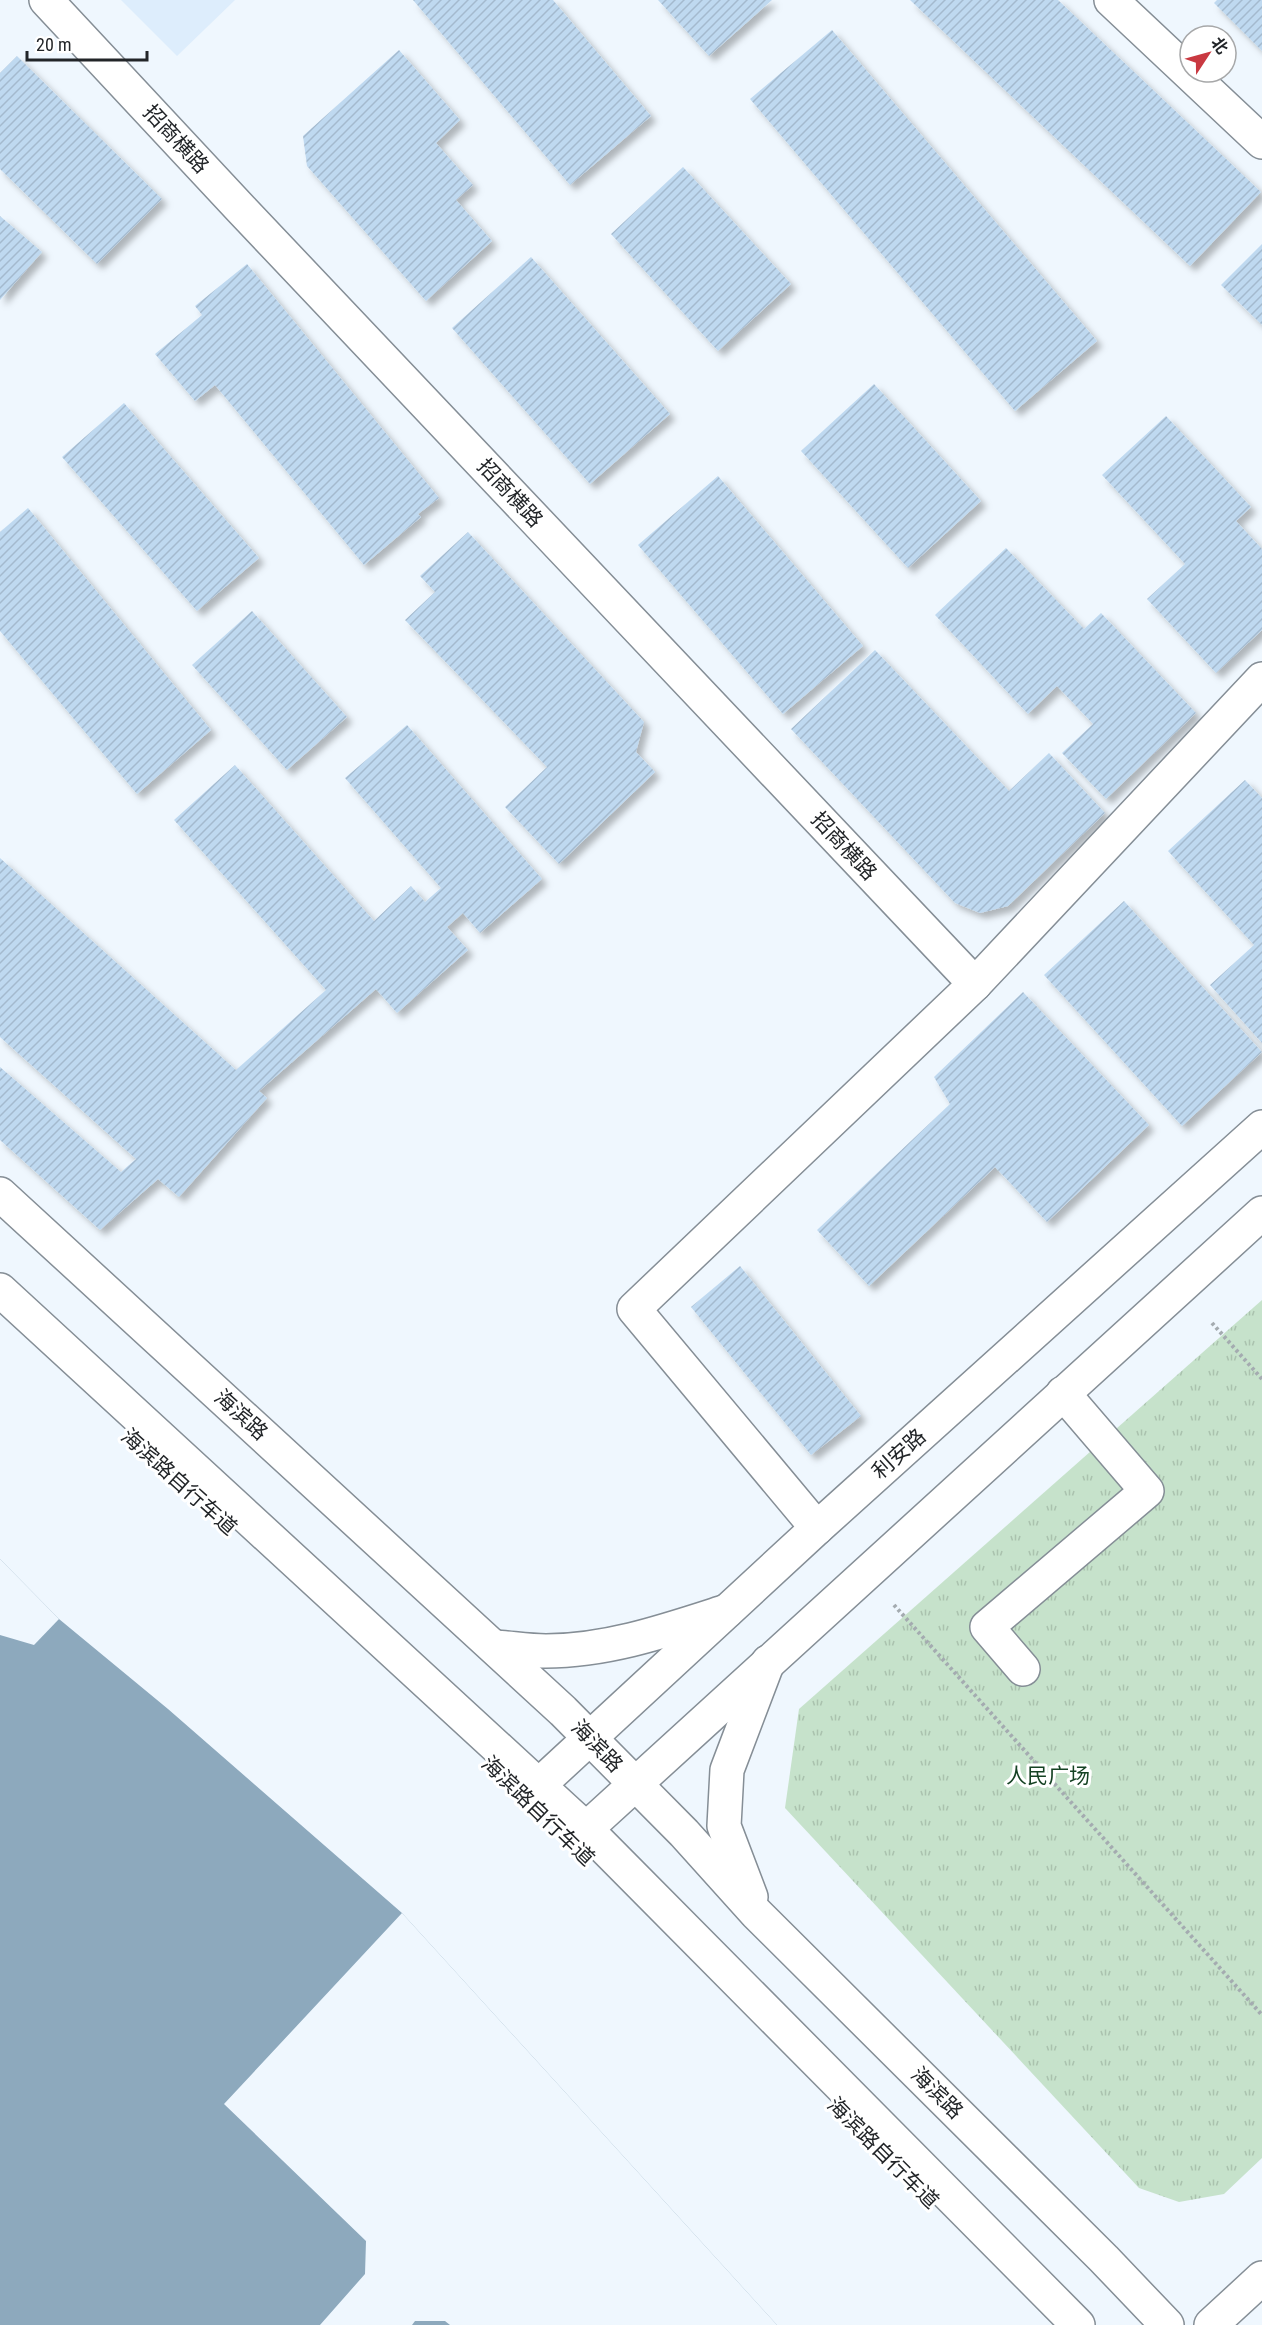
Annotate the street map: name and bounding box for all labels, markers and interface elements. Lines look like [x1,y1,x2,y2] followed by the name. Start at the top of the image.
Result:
[27,24,147,62] scale bar
[1178,24,1238,84] north arrow
[1207,33,1232,58] text: 北
[36,34,71,55] text: 20 m
[139,100,213,178] street label: 招商横路
[473,454,547,532] street label: 招商横路
[807,807,881,885] street label: 招商横路
[210,1385,272,1445] street label: 海滨路
[116,1424,242,1540] street label: 海滨路自行车道
[868,1424,930,1484] street label: 利安路
[566,1715,628,1777] street label: 海滨路
[477,1751,599,1871] street label: 海滨路自行车道
[1006,1764,1090,1788] park label: 人民广场
[906,2062,968,2124] street label: 海滨路
[823,2093,943,2213] street label: 海滨路自行车道

